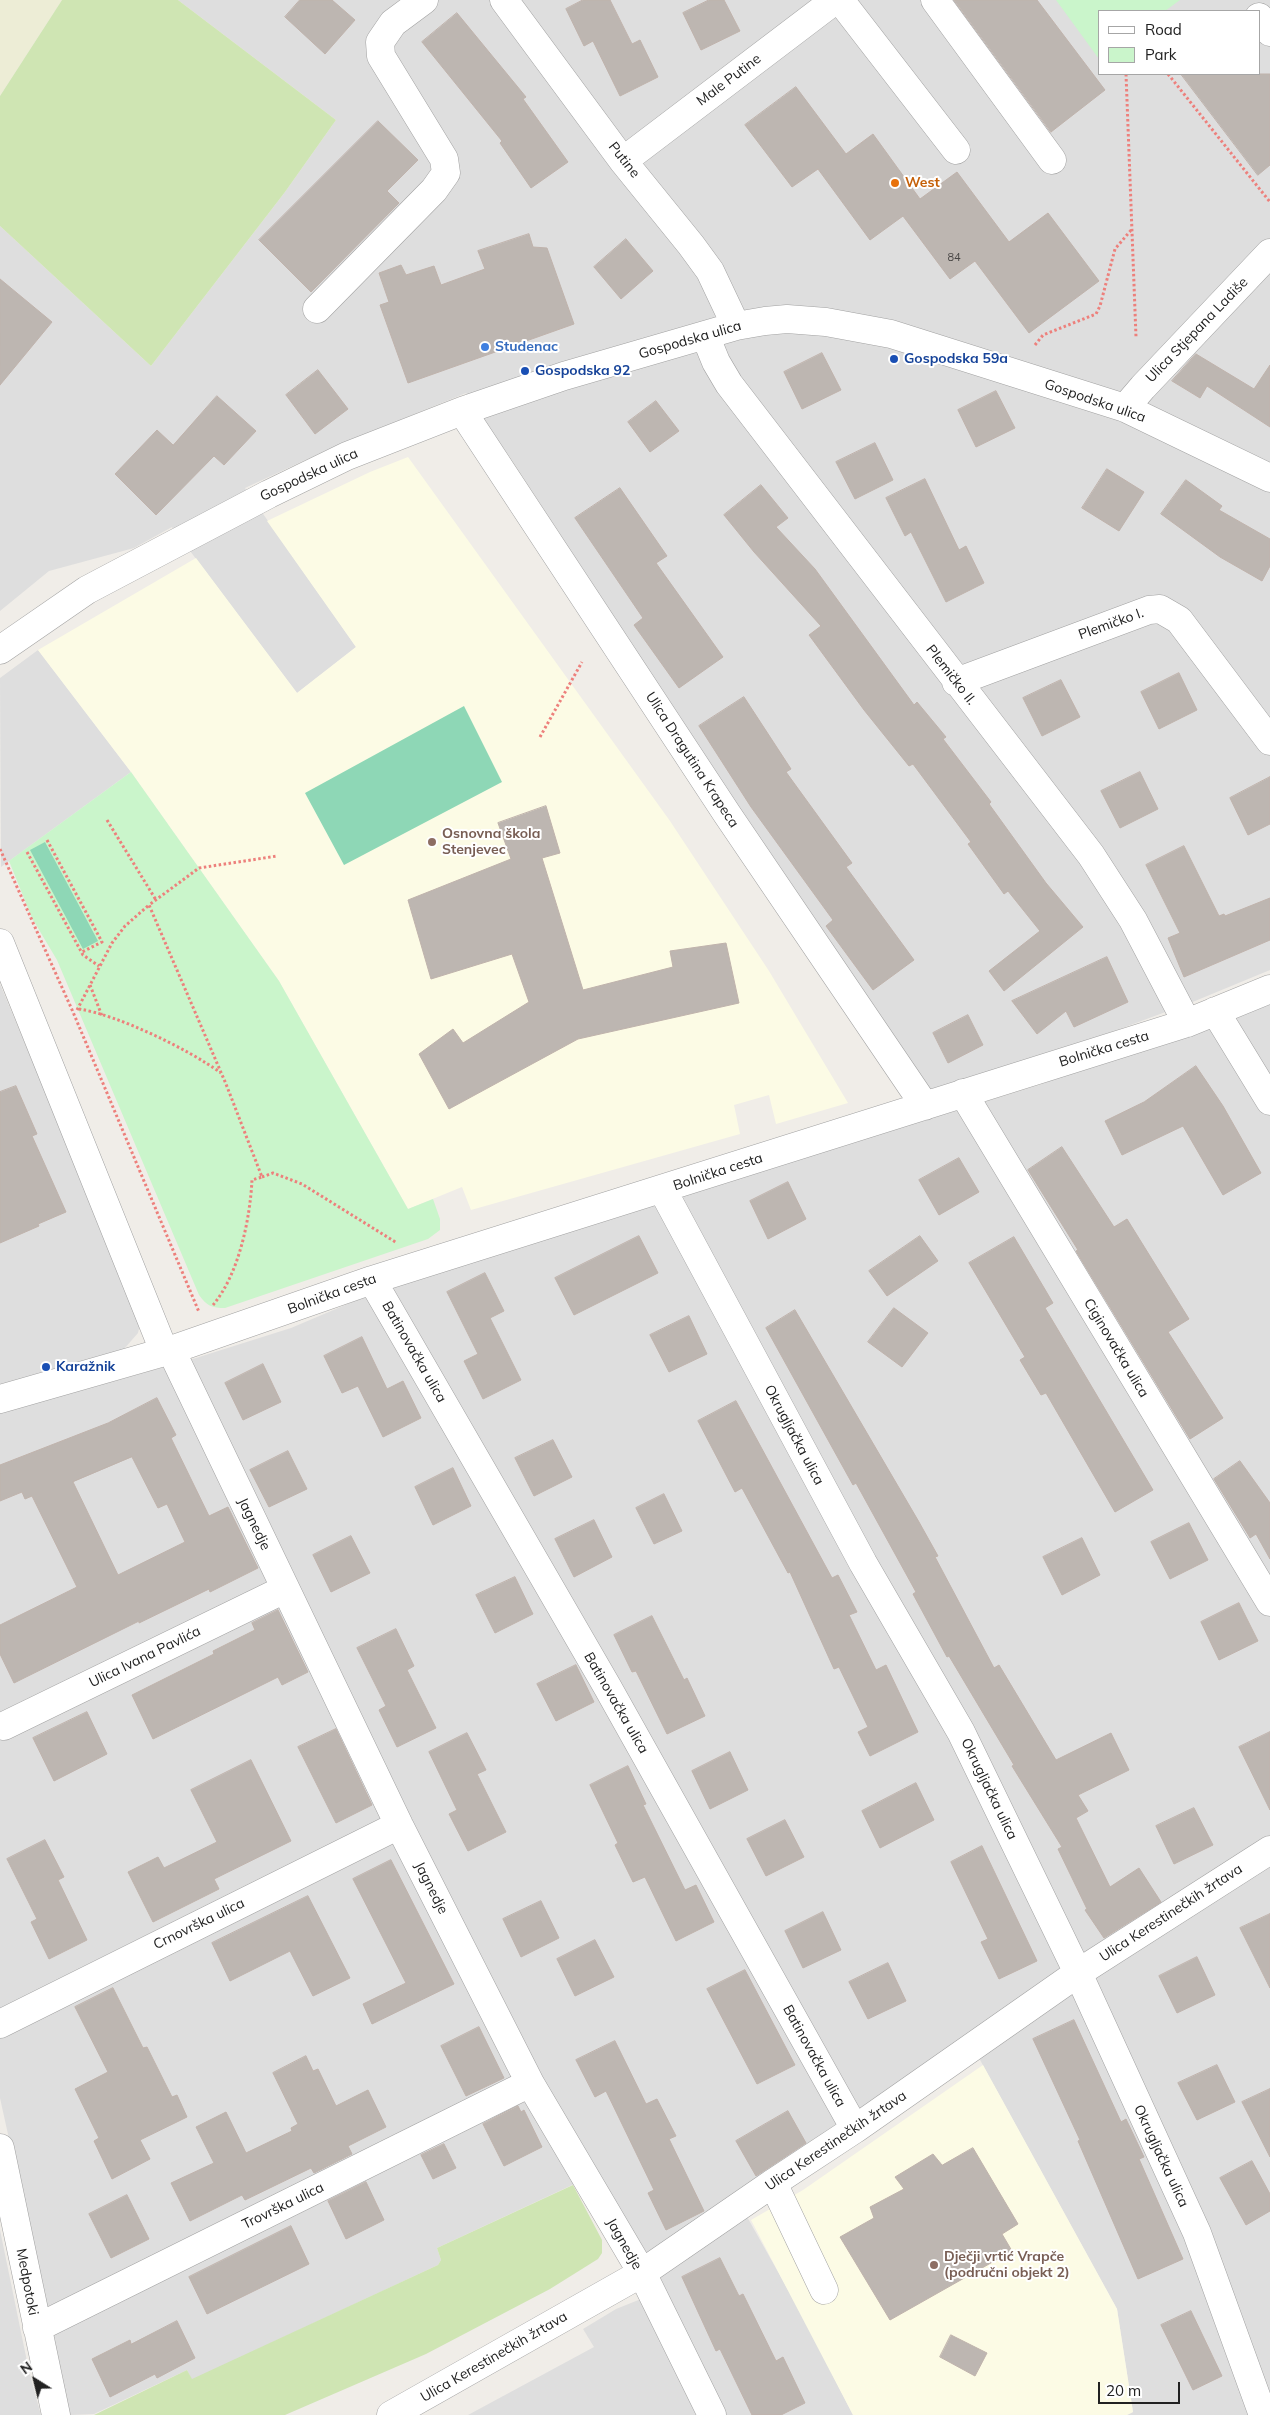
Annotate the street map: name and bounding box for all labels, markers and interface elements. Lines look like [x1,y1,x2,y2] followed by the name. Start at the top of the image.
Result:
[1098,10,1260,75] legend
[1145,20,1182,39] text: Road
[1145,45,1177,64] text: Park
[694,50,764,110] street label: Male Putine
[605,139,643,181] street label: Putine
[905,175,940,191] place label: West
[889,177,901,189] marker: West
[947,251,961,265] house number: 84
[1142,274,1252,386] street label: Ulica Stjepana Ladiše
[637,317,743,363] street label: Gospodska ulica
[495,339,558,355] place label: Studenac
[479,341,491,353] marker: Studenac
[904,351,1008,367] place label: Gospodska 59a
[888,353,900,365] marker: Gospodska 59a
[535,363,630,379] place label: Gospodska 92
[519,365,531,377] marker: Gospodska 92
[1042,376,1148,426] street label: Gospodska ulica
[257,445,361,505] street label: Gospodska ulica
[1076,604,1146,644] street label: Plemičko I.
[922,642,980,708] street label: Plemičko II.
[642,689,742,831] street label: Ulica Dragutina Krapeca
[442,826,540,859] place label: Osnovna škola Stenjevec
[426,836,438,848] marker: Osnovna škola Stenjevec
[1057,1027,1151,1071] street label: Bolnička cesta
[671,1150,765,1194] street label: Bolnička cesta
[285,1270,379,1318] street label: Bolnička cesta
[1080,1295,1152,1401] street label: Ciginovačka ulica
[378,1298,450,1406] street label: Batinovačka ulica
[56,1359,115,1375] place label: Karažnik
[40,1361,52,1373] marker: Karažnik
[761,1382,827,1488] street label: Okrugljačka ulica
[234,1495,274,1553] street label: Jagnedje
[87,1623,203,1691] street label: Ulica Ivana Pavlića
[580,1649,652,1757] street label: Batinovačka ulica
[957,1736,1021,1842] street label: Okrugljačka ulica
[411,1859,451,1917] street label: Jagnedje
[1097,1861,1245,1965] street label: Ulica Kerestinečkih žrtava
[151,1895,247,1953] street label: Crnovrška ulica
[779,2002,849,2110] street label: Batinovačka ulica
[762,2087,910,2195] street label: Ulica Kerestinečkih žrtava
[1130,2102,1192,2210] street label: Okrugljačka ulica
[239,2179,327,2233] street label: Trovrška ulica
[603,2215,645,2273] street label: Jagnedje
[12,2247,42,2317] street label: Medpotoki
[944,2249,1070,2282] place label: Dječji vrtić Vrapče (područni objekt 2)
[928,2259,940,2271] marker: Dječji vrtić Vrapče (područni objekt 2)
[418,2308,570,2406] street label: Ulica Kerestinečkih žrtava
[10,2355,60,2405] north arrow
[17,2357,36,2378] text: N
[1100,2372,1182,2404] scale bar
[1106,2381,1141,2400] text: 20 m

